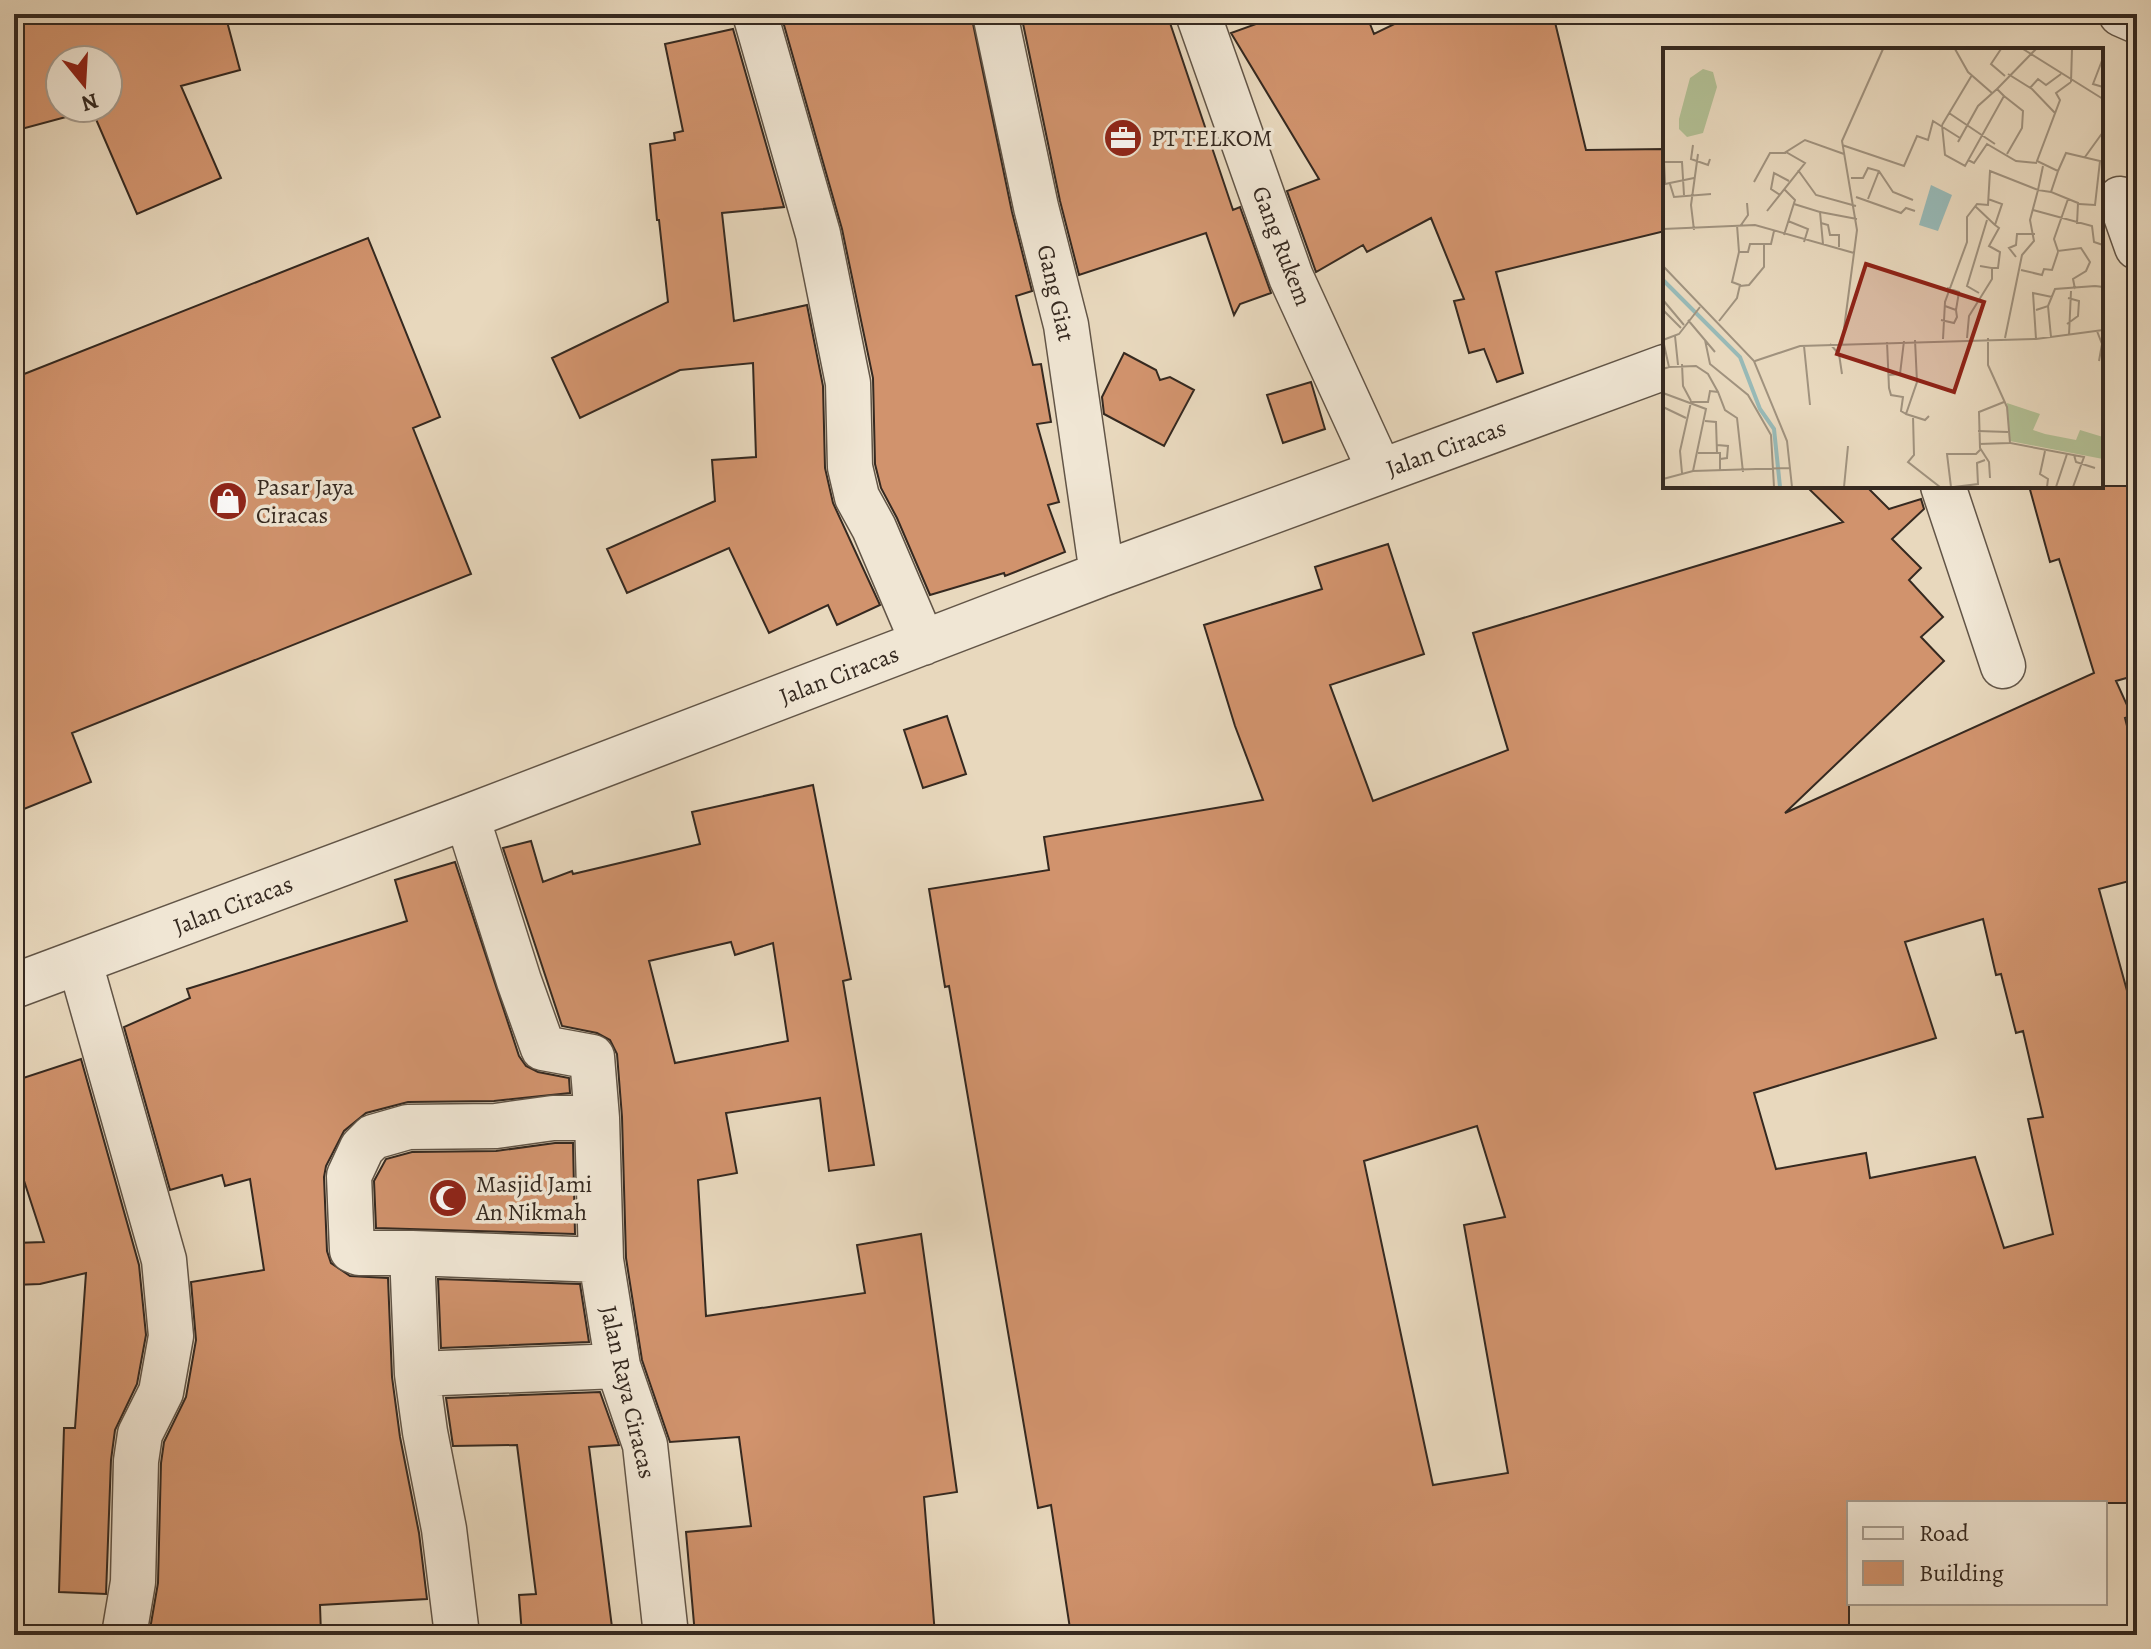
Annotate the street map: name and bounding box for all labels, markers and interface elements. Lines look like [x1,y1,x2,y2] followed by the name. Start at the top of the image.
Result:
[44,44,124,124] north arrow
[1663,48,2103,488] inset map
[78,85,102,119] text: N
[1102,117,1144,159] office icon: PT TELKOM
[1151,122,1273,154] place label: PT TELKOM
[1244,181,1320,311] street label: Gang Rukem
[1029,242,1083,345] street label: Gang Giat
[1382,412,1510,484] street label: Jalan Ciracas
[256,471,355,531] place label: Pasar Jaya Ciracas
[207,480,249,522] shop icon: Pasar Jaya Ciracas
[775,638,903,712] street label: Jalan Ciracas
[169,868,297,942] street label: Jalan Ciracas
[475,1168,592,1228] place label: Masjid Jami An Nikmah
[427,1177,469,1219] mosque icon: Masjid Jami An Nikmah
[593,1302,663,1482] street label: Jalan Raya Ciracas
[1847,1501,2107,1605] legend
[1919,1517,1969,1549] text: Road
[1919,1557,2004,1589] text: Building

